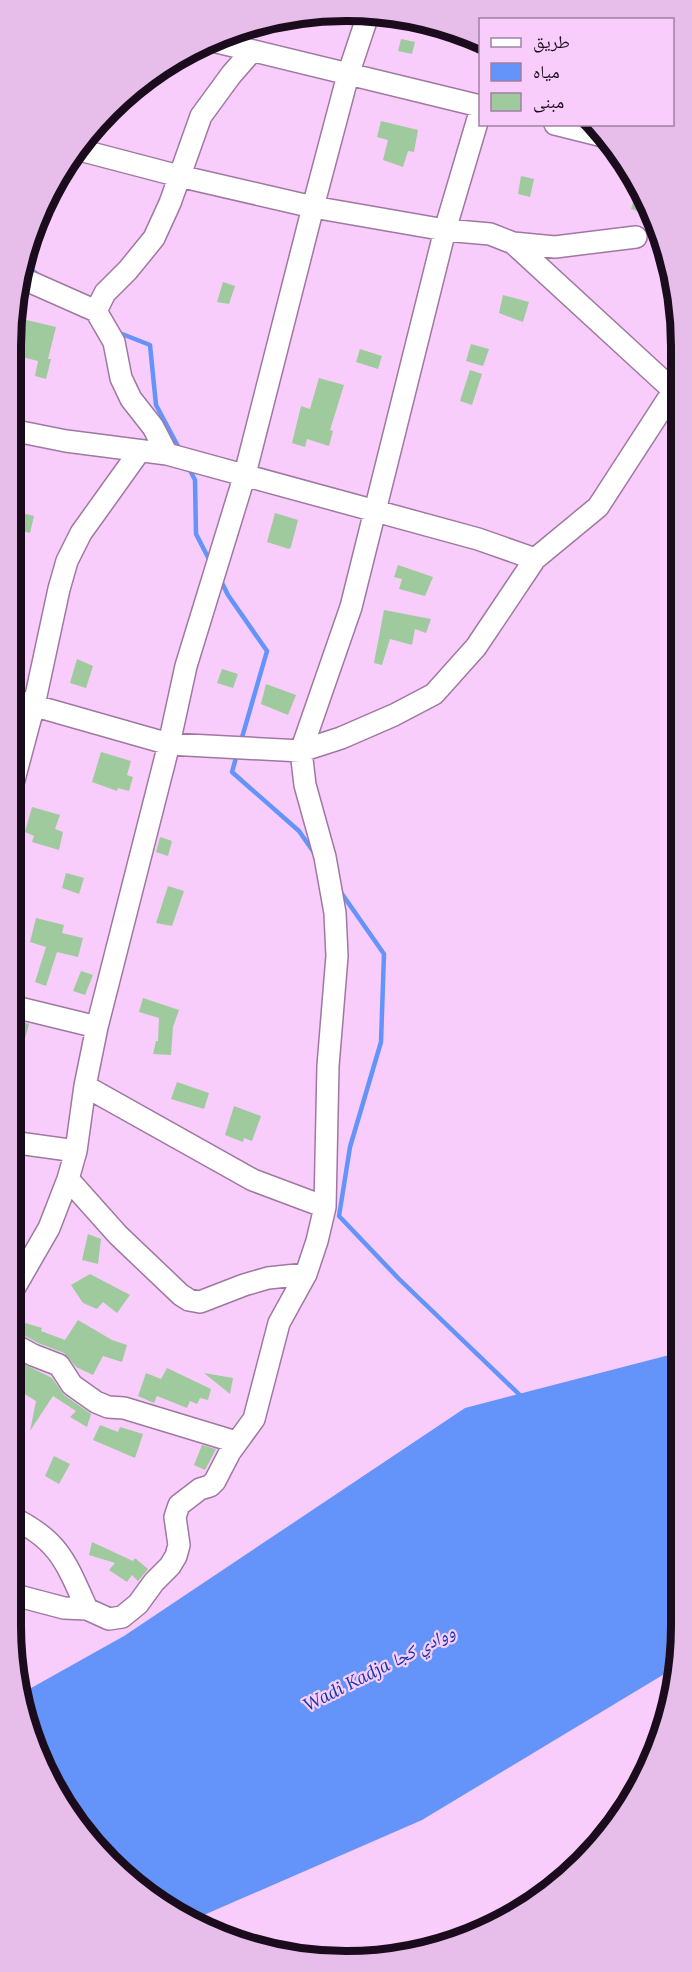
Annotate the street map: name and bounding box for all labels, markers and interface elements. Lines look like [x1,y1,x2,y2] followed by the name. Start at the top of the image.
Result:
[479,18,674,126] legend
[533,30,570,53] text: طريق
[533,60,560,83] text: مياه
[533,90,564,113] text: مبنى
[299,1620,461,1719] water label: Wadi Kadja ووادي كجا

